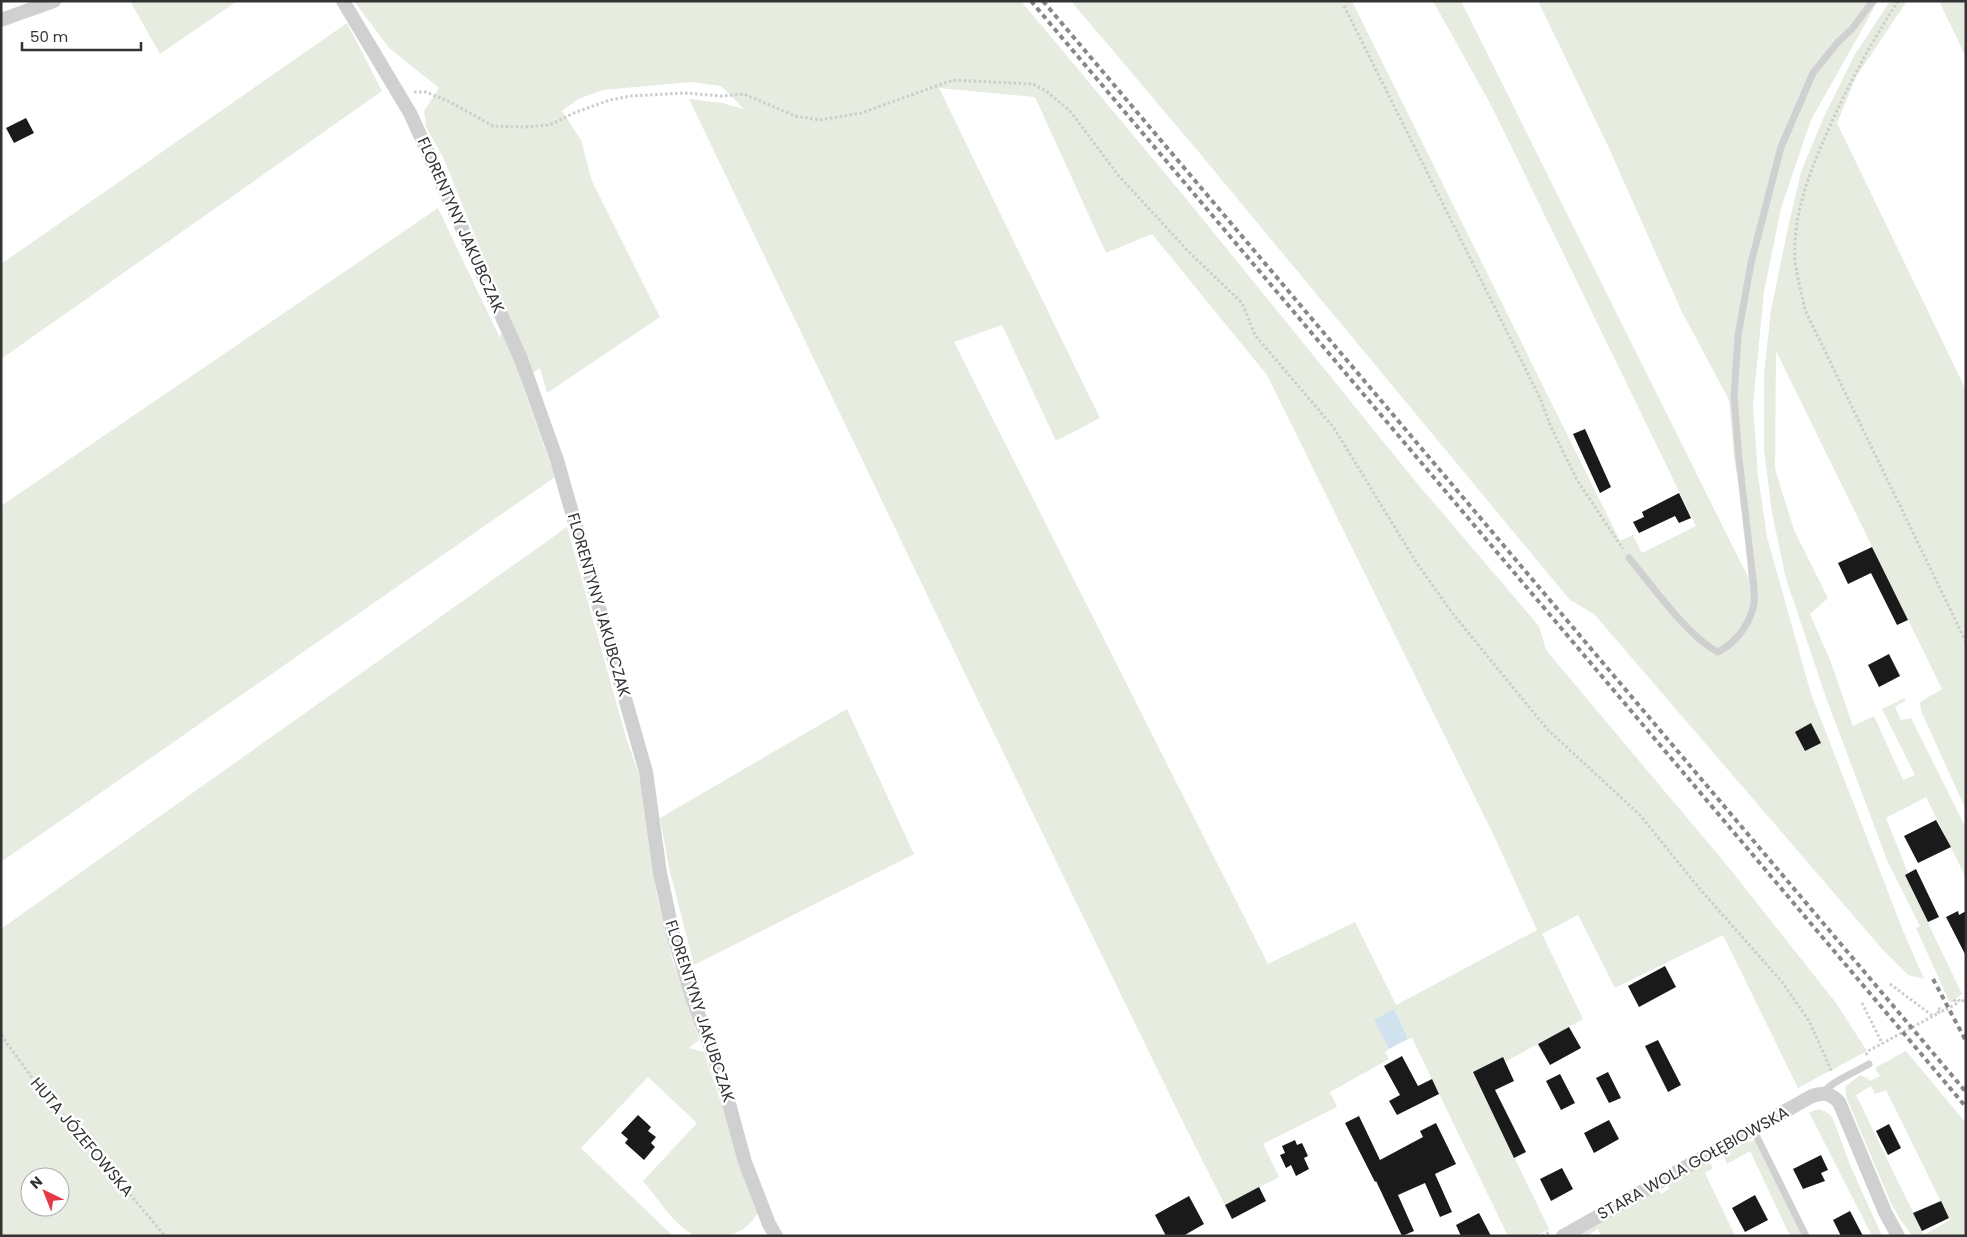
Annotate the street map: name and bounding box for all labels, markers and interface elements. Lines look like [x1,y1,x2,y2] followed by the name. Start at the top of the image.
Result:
[22,20,141,52] scale bar
[30,26,68,47] text: 50 m
[412,133,510,317] street label: FLORENTYNY JAKUBCZAK
[562,510,636,700] street label: FLORENTYNY JAKUBCZAK
[660,917,740,1106] street label: FLORENTYNY JAKUBCZAK
[25,1072,139,1202] street label: HUTA JÓZEFOWSKA
[1593,1101,1793,1225] street label: STARA WOLA GOŁĘBIOWSKA
[20,1167,70,1217] north arrow
[25,1172,47,1193] text: N

